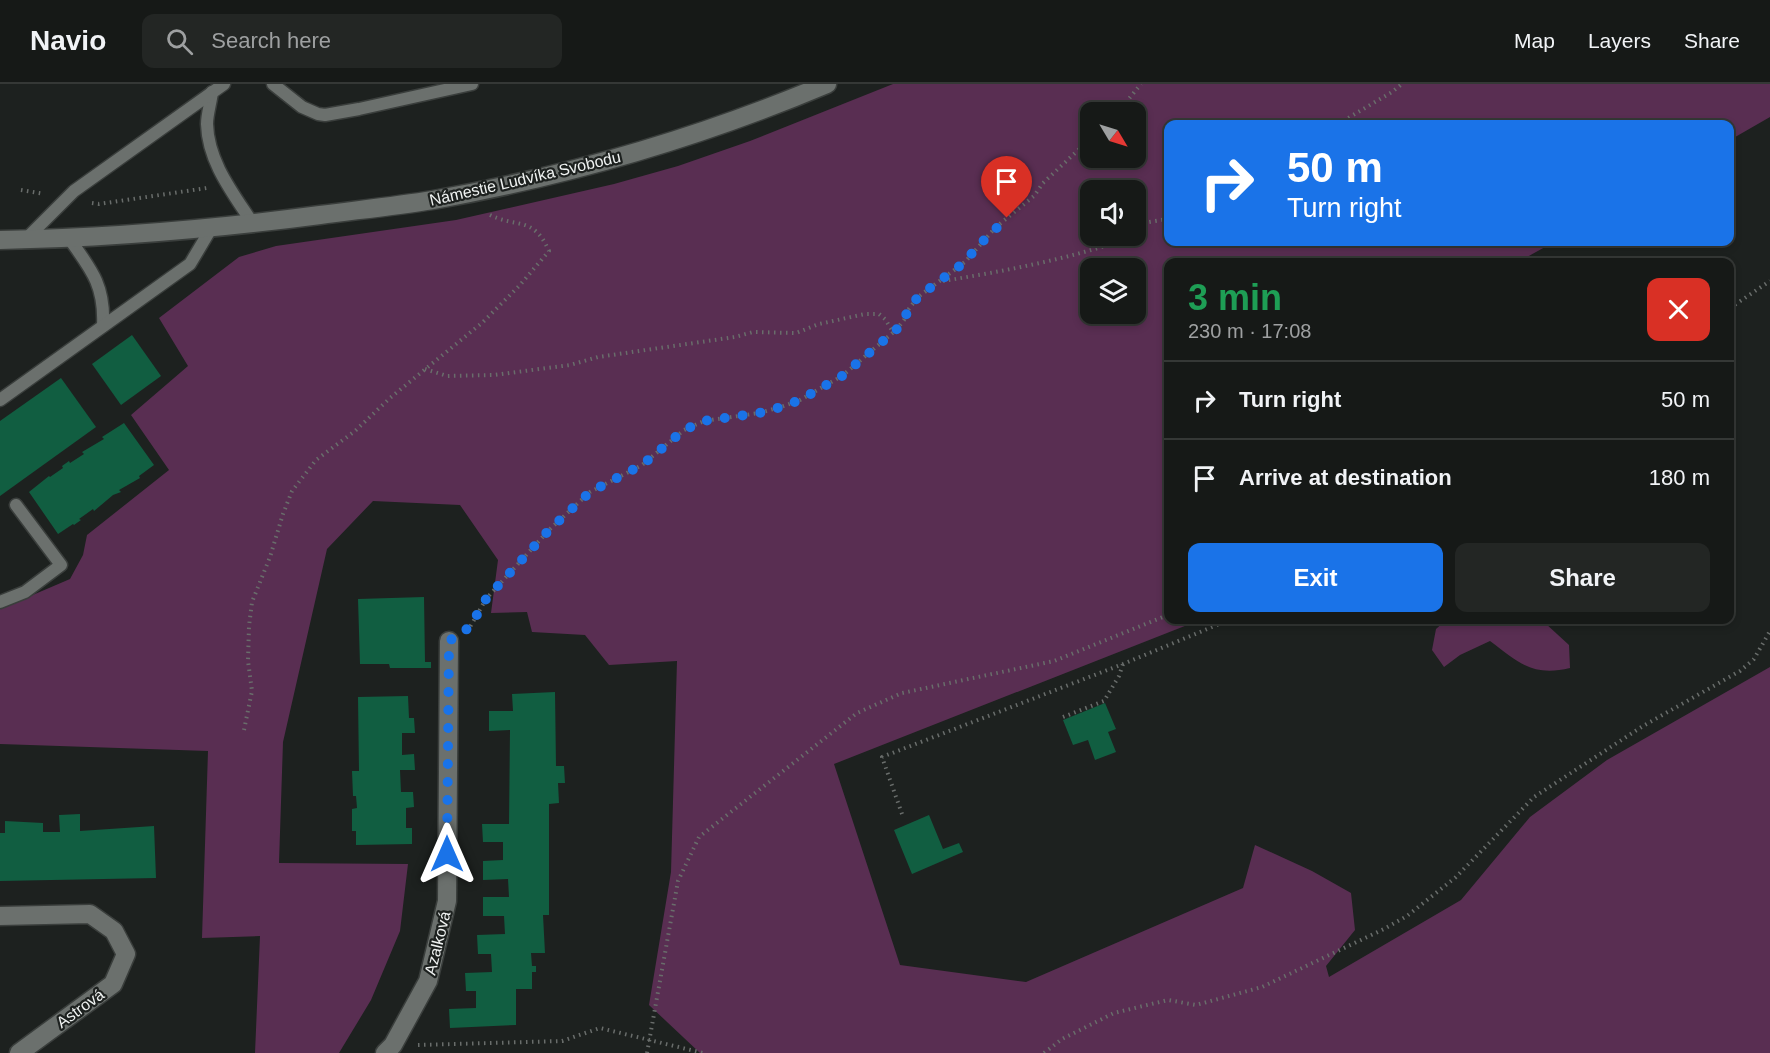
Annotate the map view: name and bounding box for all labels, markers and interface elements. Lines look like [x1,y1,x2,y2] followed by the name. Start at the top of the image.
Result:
[142,14,562,68] search box
[30,25,106,56] text: Navio
[163,25,196,58] icon: search
[211,28,331,53] text: Search here
[1514,29,1555,52] text: Map
[1588,29,1651,52] text: Layers
[1684,29,1740,52] text: Share
[1080,102,1146,168] north arrow
[1080,102,1146,324] map controls
[1188,144,1266,222] icon: right
[1287,144,1383,191] text: 50 m
[428,148,622,209] street label: Námestie Ludvíka Svobodu
[981,156,1032,218] pin
[990,165,1023,198] icon: arrive
[1080,180,1146,246] button: sound
[1287,193,1402,223] text: Turn right
[1080,258,1146,324] button: layers
[1188,277,1282,318] text: 3 min
[1647,278,1710,341] button: close
[1188,320,1311,342] text: 230 m · 17:08
[1188,384,1221,417] icon: right
[1239,387,1341,412] text: Turn right
[1661,387,1710,412] text: 50 m
[1188,462,1221,495] icon: arrive
[1239,465,1452,490] text: Arrive at destination
[1649,465,1710,490] text: 180 m
[1188,543,1443,612] button: Exit
[1455,543,1710,612] button: Share
[415,822,479,886] position arrow
[421,909,454,977] street label: Azalková
[53,986,107,1031] street label: Astrová

